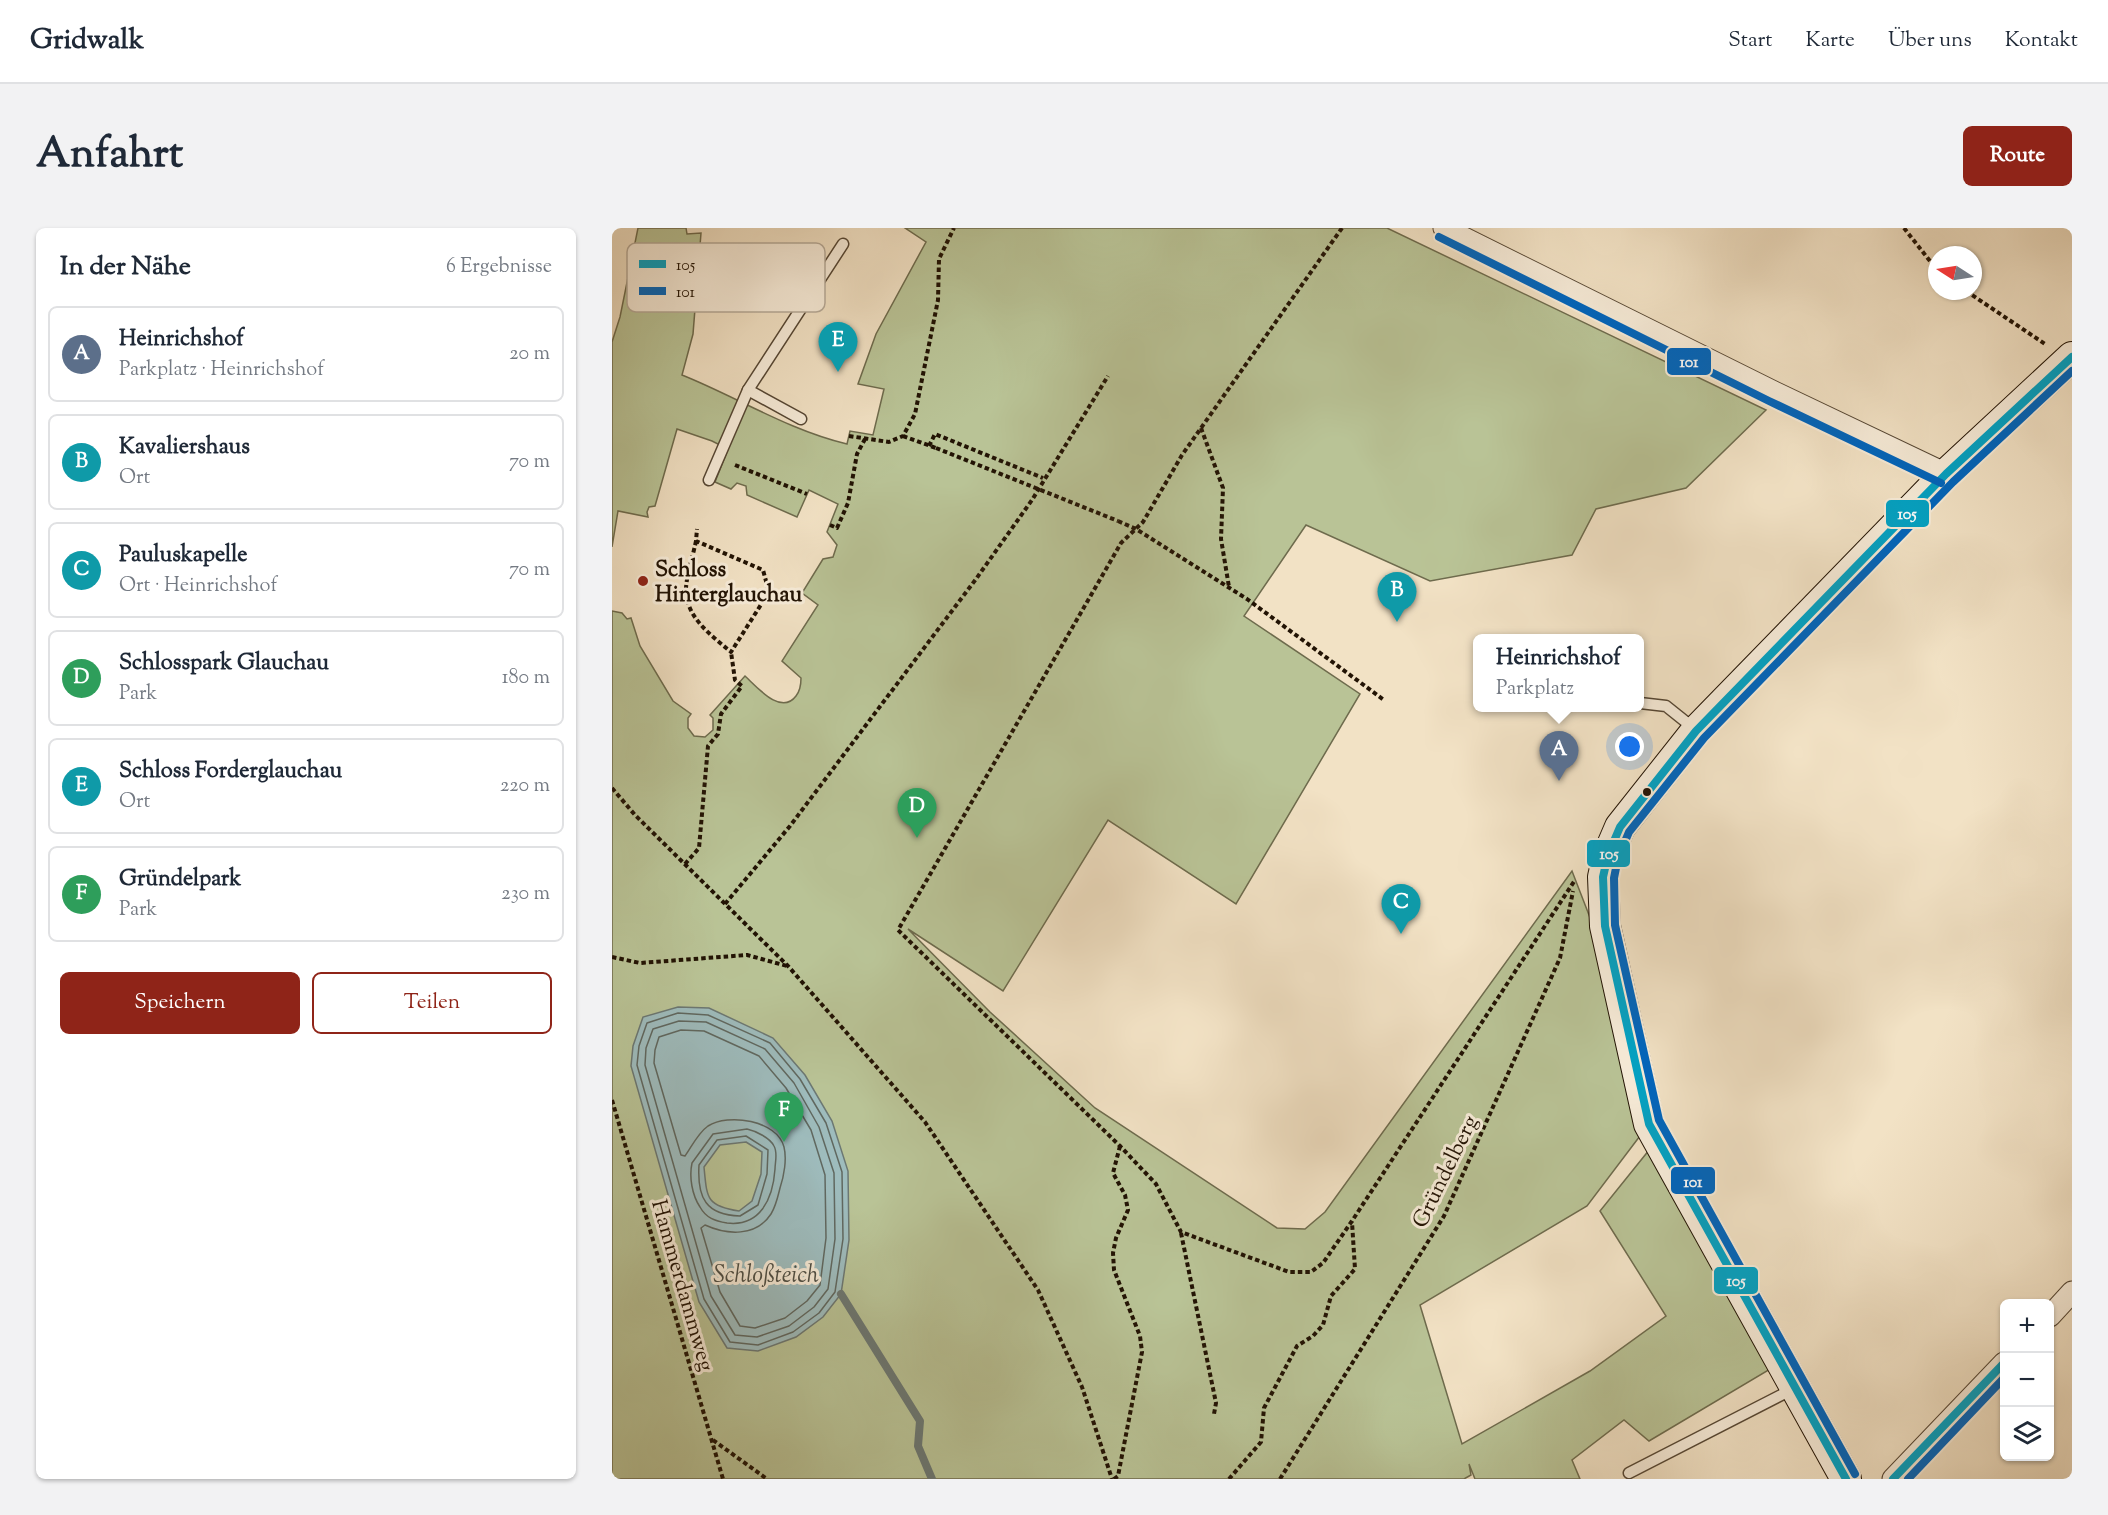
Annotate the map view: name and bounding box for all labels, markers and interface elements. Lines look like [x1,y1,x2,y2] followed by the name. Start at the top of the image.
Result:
[30,21,144,61] text: Gridwalk
[1728,26,1772,56] text: Start
[1805,26,1855,56] text: Karte
[1888,26,1972,56] text: Über uns
[2005,26,2078,56] text: Kontakt
[36,126,183,186] text: Anfahrt
[1963,126,2072,186] button: Route
[627,243,825,312] legend
[1928,246,1982,300] north arrow
[60,249,191,286] text: In der Nähe
[446,253,552,282] text: 6 Ergebnisse
[676,255,696,278] text: 105
[676,282,696,305] text: 101
[818,322,858,372] pin: E
[119,324,244,356] text: Heinrichshof
[73,340,90,369] text: A
[509,340,550,369] text: 20 m
[1666,347,1712,376] line badge: 101
[1679,352,1699,375] text: 101
[119,356,324,385] text: Parkplatz · Heinrichshof
[119,432,250,464] text: Kavaliershaus
[75,448,88,477] text: B
[509,448,550,477] text: 70 m
[119,464,150,493] text: Ort
[1885,499,1930,528] line badge: 105
[1897,504,1917,527] text: 105
[119,540,247,572] text: Pauluskapelle
[655,555,802,612] place label: Schloss Hinterglauchau
[73,556,90,585] text: C
[509,556,550,585] text: 70 m
[119,572,277,601] text: Ort · Heinrichshof
[1378,572,1416,622] pin: B
[636,574,650,588] marker: Schloss Hinterglauchau
[1473,634,1644,712] popup
[1496,643,1621,675] text: Heinrichshof
[119,648,329,680] text: Schlosspark Glauchau
[74,664,89,693] text: D
[502,664,550,693] text: 180 m
[1496,675,1574,704] text: Parkplatz
[119,680,157,709] text: Park
[1540,732,1578,781] pin: A
[1615,732,1644,761] your location
[119,756,342,788] text: Schloss Forderglauchau
[75,772,88,801] text: E
[500,772,550,801] text: 220 m
[1641,786,1653,798] unlabelled marker
[119,788,150,817] text: Ort
[898,788,936,838] pin: D
[1586,839,1631,868] line badge: 105
[1599,844,1619,867] text: 105
[119,864,241,896] text: Gründelpark
[76,880,87,909] text: F
[501,880,550,909] text: 230 m
[1382,884,1420,934] pin: C
[119,896,157,925] text: Park
[60,972,300,1034] button: Speichern
[312,972,552,1034] button: Teilen
[764,1092,804,1142] pin: F
[1406,1110,1488,1234] street label: Gründelberg
[1670,1166,1716,1195] line badge: 101
[1683,1172,1703,1195] text: 101
[641,1196,721,1376] street label: Hammerdammweg
[713,1259,819,1293] water label: Schloßteich
[1713,1266,1759,1295] line badge: 105
[1726,1271,1746,1294] text: 105
[2000,1299,2054,1461] map controls
[2000,1299,2054,1353] button: +
[2000,1353,2054,1407] button: −
[2000,1407,2054,1461] button: layers

